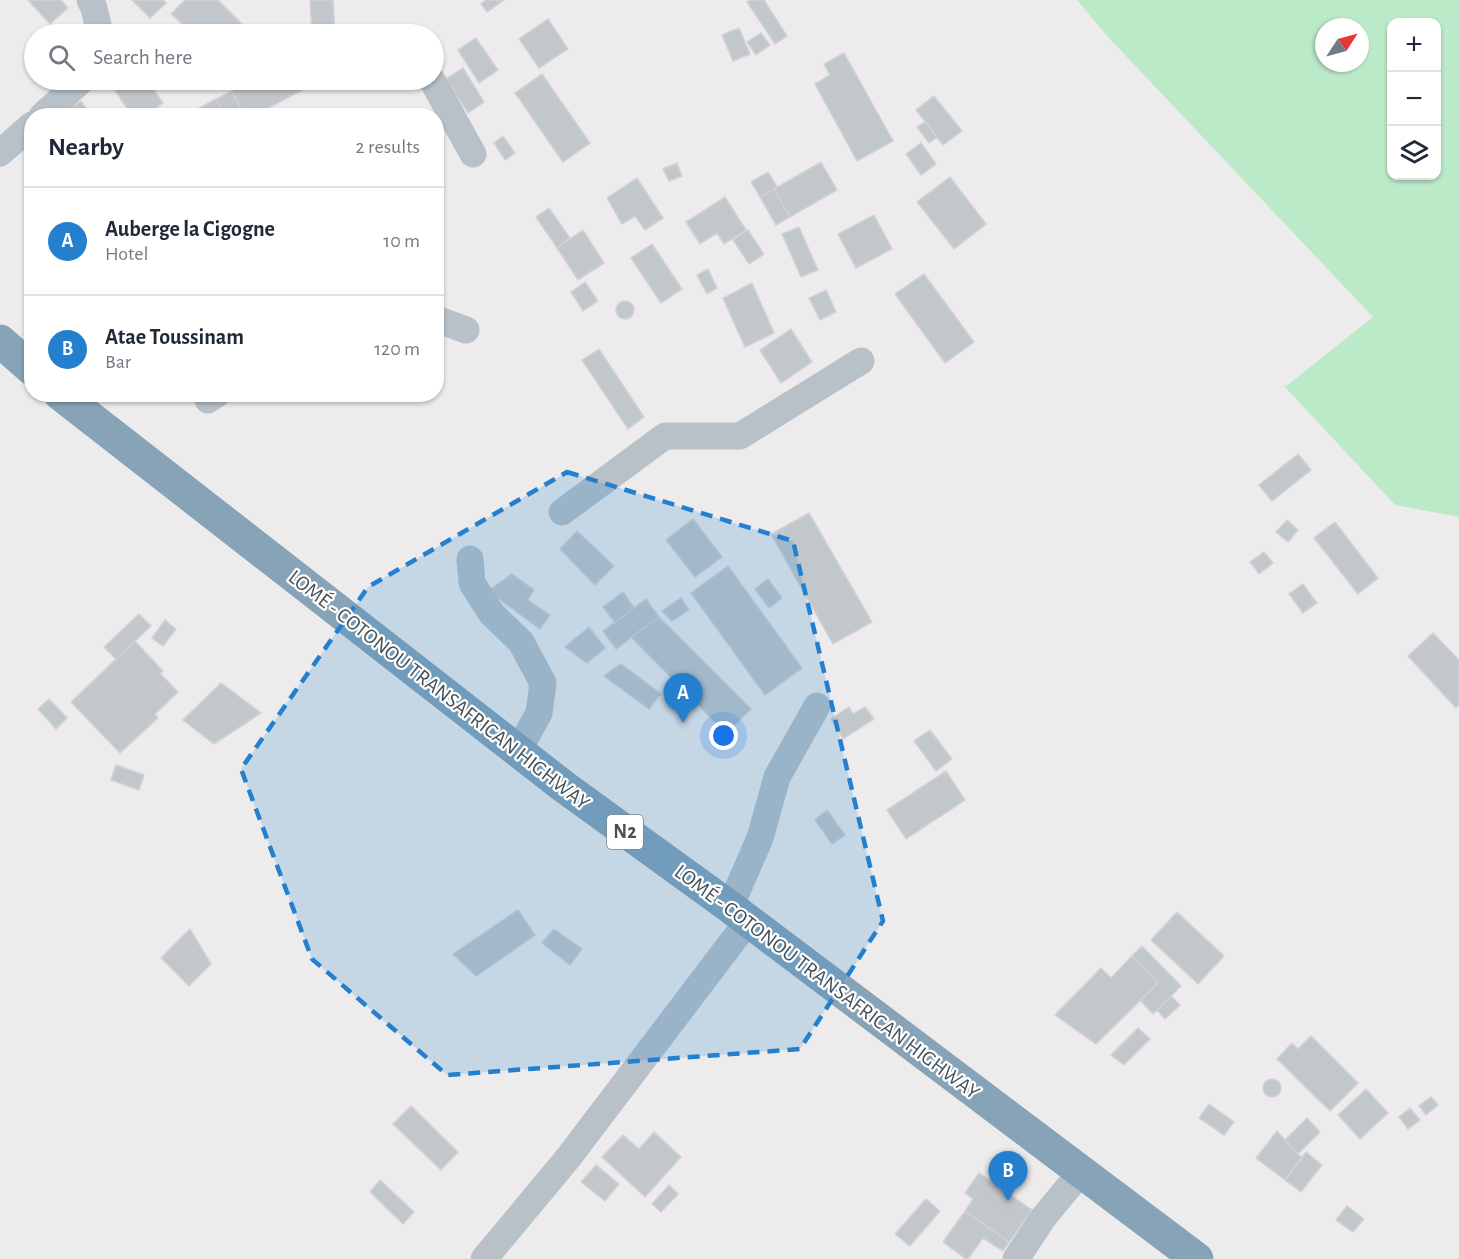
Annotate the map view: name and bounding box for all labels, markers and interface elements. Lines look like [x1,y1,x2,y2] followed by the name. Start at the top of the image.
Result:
[1315,18,1369,72] north arrow
[1387,18,1441,180] map controls
[1387,18,1441,72] button: +
[24,24,444,90] search box
[45,41,78,74] icon: search
[93,46,192,68] text: Search here
[1387,72,1441,126] button: −
[1387,126,1441,180] button: layers
[48,134,124,160] text: Nearby
[356,137,420,157] text: 2 results
[105,218,275,240] text: Auberge la Cigogne
[62,231,74,251] text: A
[383,231,420,251] text: 10 m
[105,244,148,264] text: Hotel
[105,326,244,348] text: Atae Toussinam
[62,339,73,359] text: B
[374,339,420,359] text: 120 m
[105,352,131,372] text: Bar
[285,565,595,814] street label: LOMÉ - COTONOU TRANSAFRICAN HIGHWAY
[664,674,702,723] pin: A
[709,721,738,750] your location
[607,815,643,849] road number: N2
[671,859,985,1103] street label: LOMÉ - COTONOU TRANSAFRICAN HIGHWAY
[988,1152,1028,1201] pin: B

